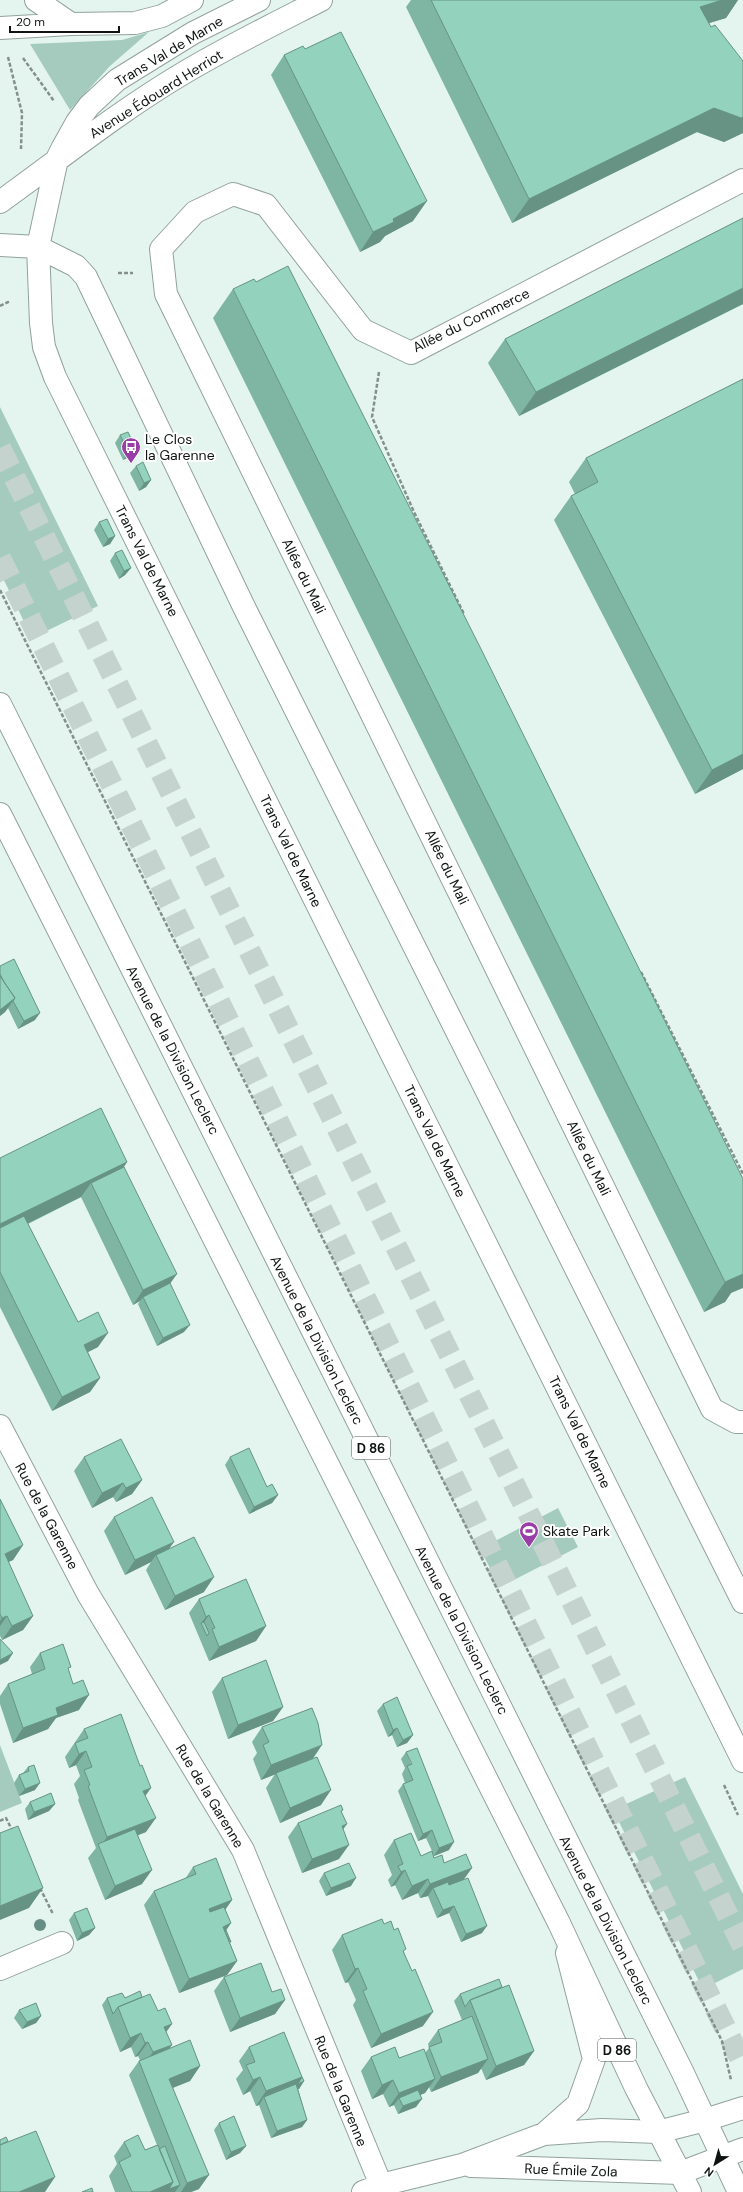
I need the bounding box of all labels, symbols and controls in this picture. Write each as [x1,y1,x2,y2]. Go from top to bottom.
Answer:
scale bar [10,8,119,34]
street label: Trans Val de Marne [112,12,226,90]
text: 20 m [16,14,45,30]
street label: Avenue Édouard Herriot [86,46,226,142]
street label: Allée du Commerce [410,284,532,356]
place label: Le Clos la Garenne [145,430,215,464]
bus stop icon: Le Clos la Garenne [120,436,142,464]
street label: Trans Val de Marne [111,502,183,620]
street label: Allée du Mali [278,535,330,617]
street label: Trans Val de Marne [256,792,326,910]
street label: Allée du Mali [421,826,473,908]
street label: Avenue de la Division Leclerc [122,962,224,1138]
street label: Trans Val de Marne [400,1082,470,1200]
street label: Allée du Mali [563,1117,615,1199]
street label: Avenue de la Division Leclerc [266,1252,368,1428]
street label: Trans Val de Marne [545,1373,615,1491]
road number: D 86 [352,1437,390,1459]
street label: Rue de la Garenne [11,1460,83,1572]
sports icon: Skate Park [518,1520,540,1548]
place label: Skate Park [543,1522,610,1540]
street label: Avenue de la Division Leclerc [411,1542,513,1718]
street label: Rue de la Garenne [172,1741,248,1851]
street label: Avenue de la Division Leclerc [555,1832,657,2008]
street label: Rue de la Garenne [311,2033,371,2149]
road number: D 86 [598,2039,636,2061]
north arrow [695,2144,735,2184]
street label: Rue Émile Zola [524,2159,618,2181]
text: N [702,2164,716,2180]

